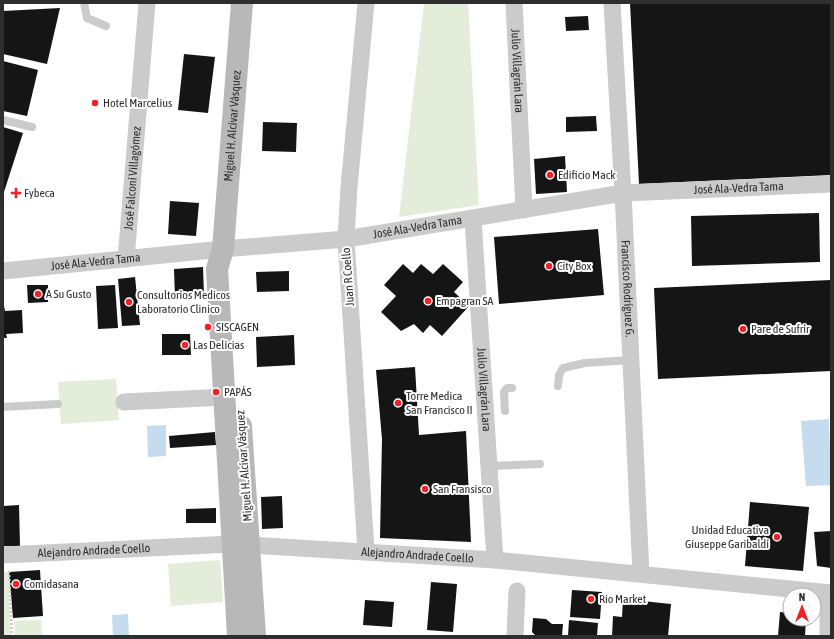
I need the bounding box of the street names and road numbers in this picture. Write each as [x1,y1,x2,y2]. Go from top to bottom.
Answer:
street label: Julio Villagrán Lara [508,29,526,113]
street label: Miguel H. Alcívar Vásquez [221,69,244,182]
street label: José Falconí Villagómez [121,125,144,231]
street label: José Ala-Vedra Tama [693,179,784,197]
street label: José Ala-Vedra Tama [372,213,463,241]
street label: Francísco Rodríguez G. [618,240,637,337]
street label: Juan R Coello [339,247,357,307]
street label: José Ala-Vedra Tama [50,250,141,273]
street label: Julio Villagrán Lara [474,347,494,432]
street label: Miguel H. Alcívar Vásquez [233,409,255,522]
street label: Alejandro Andrade Coello [37,541,151,560]
street label: Alejandro Andrade Coello [361,545,474,566]

